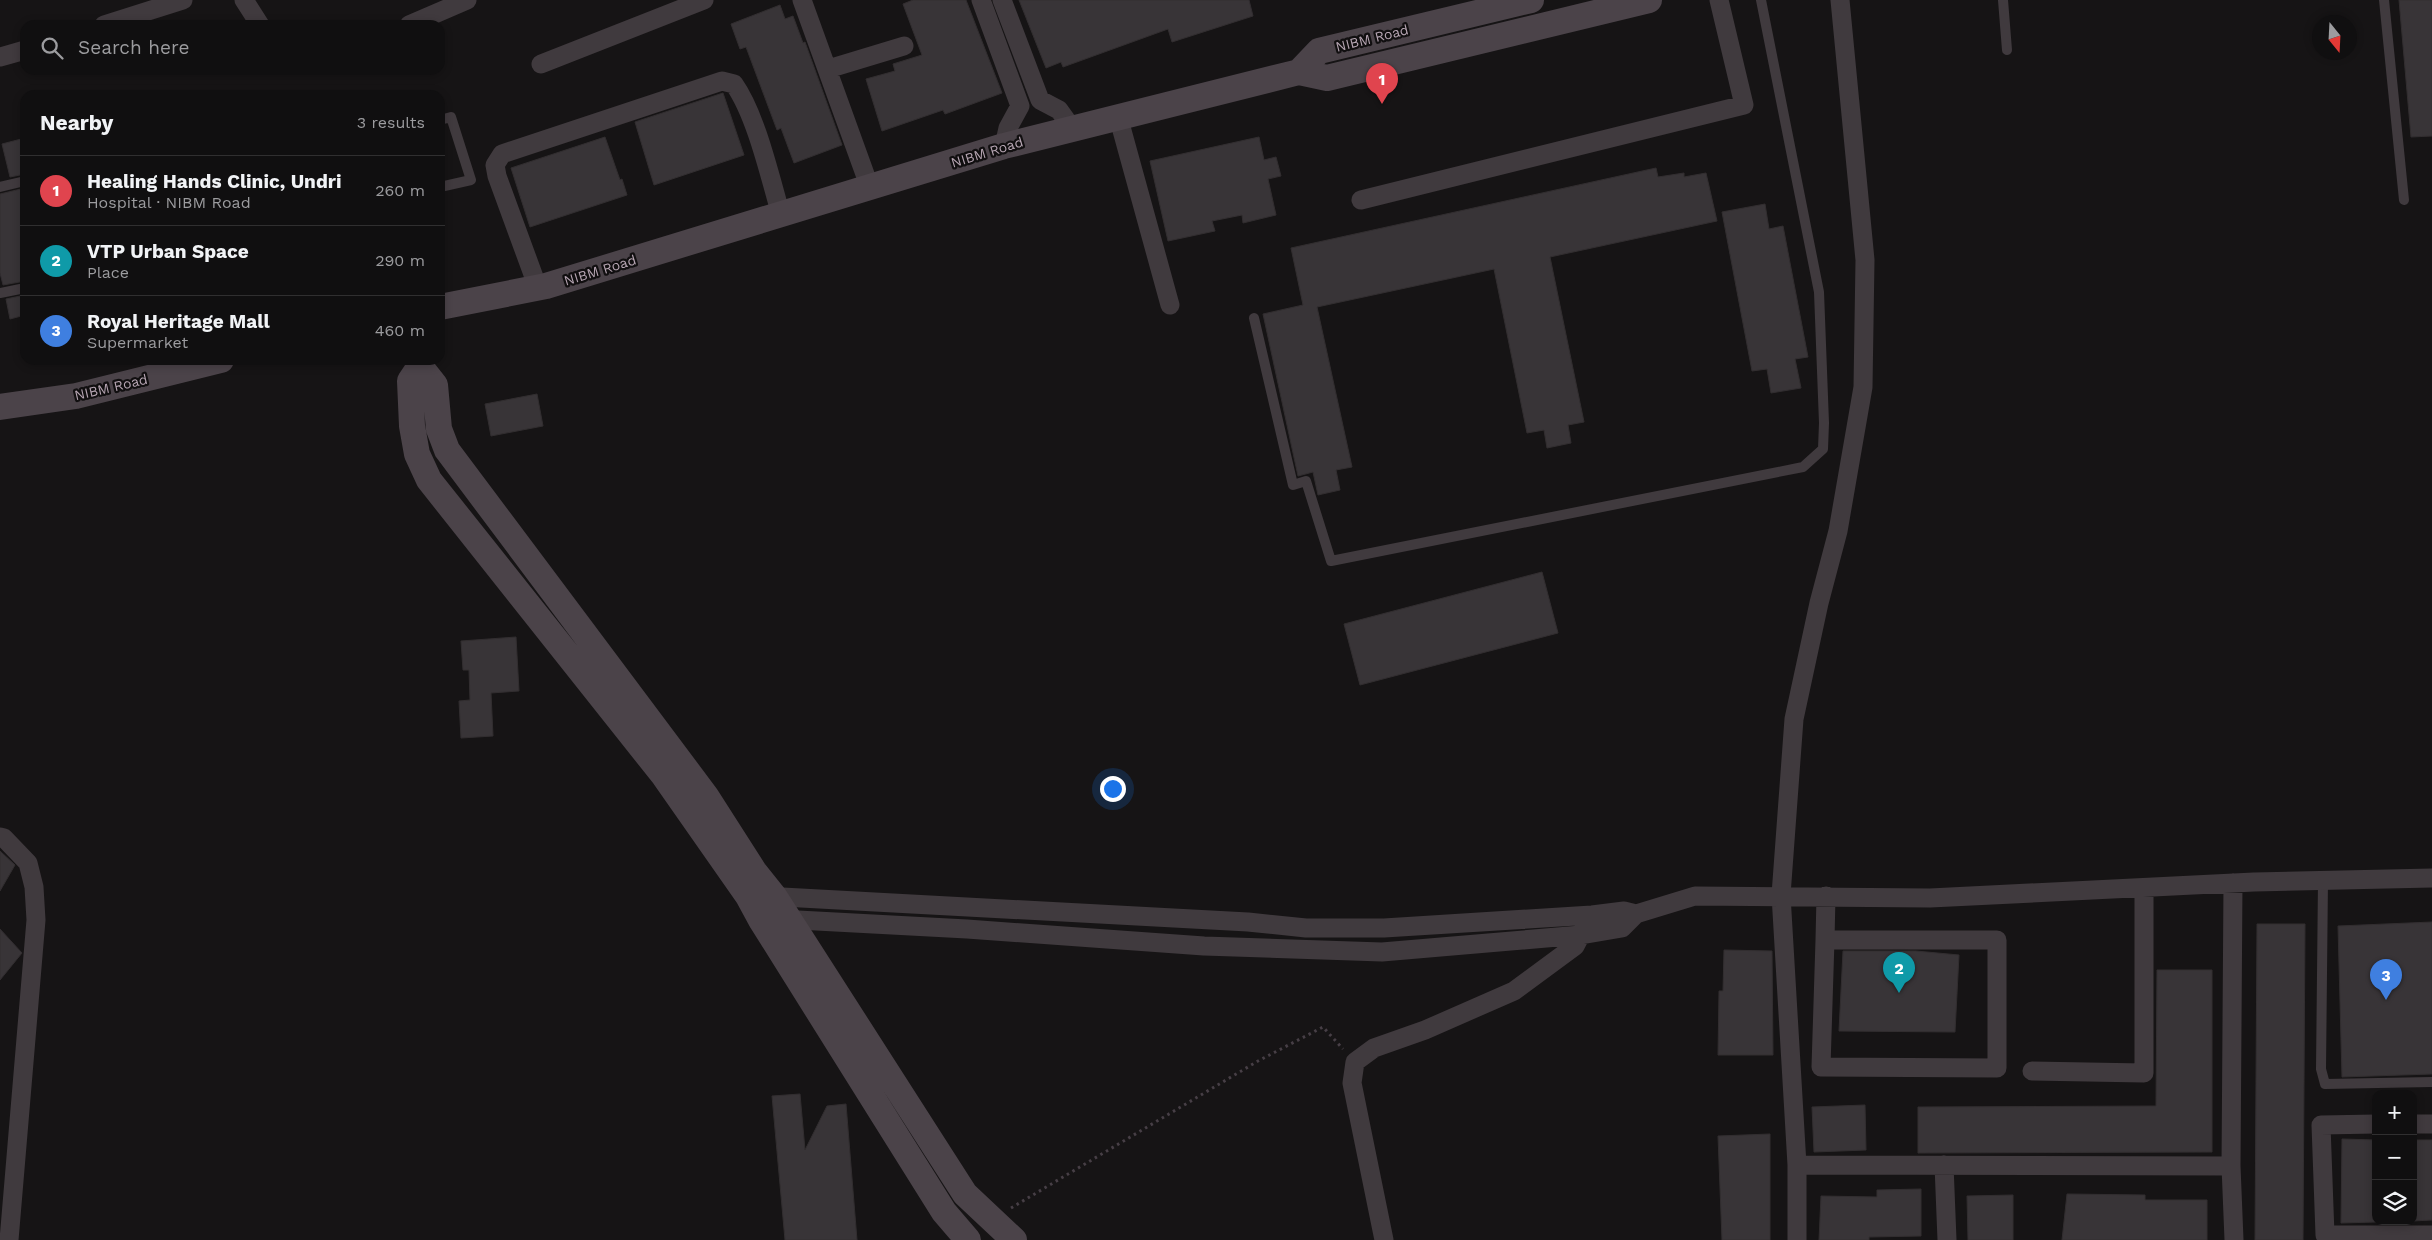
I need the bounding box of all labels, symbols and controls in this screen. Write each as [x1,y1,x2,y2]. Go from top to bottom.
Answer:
north arrow [2312,15,2357,60]
search box [20,20,445,75]
street label: NIBM Road [1334,21,1410,55]
icon: search [38,34,66,62]
text: Search here [78,36,189,59]
pin: 1 [1366,63,1398,104]
text: Nearby [40,110,113,135]
text: 3 results [357,113,425,132]
street label: NIBM Road [949,133,1025,171]
text: Healing Hands Clinic, Undri [87,170,342,193]
text: 1 [53,181,59,200]
text: 260 m [375,181,425,200]
text: Hospital · NIBM Road [87,193,251,212]
text: VTP Urban Space [87,240,249,263]
text: 2 [51,251,61,270]
text: 290 m [375,251,425,270]
street label: NIBM Road [562,251,638,289]
text: Place [87,263,129,282]
text: Royal Heritage Mall [87,310,270,333]
text: 3 [51,321,61,340]
text: 460 m [375,321,425,340]
text: Supermarket [87,333,188,352]
street label: NIBM Road [73,371,149,403]
your location [1100,776,1126,802]
pin: 2 [1883,952,1915,993]
pin: 3 [2370,959,2402,1000]
map controls [2372,1090,2417,1225]
button: + [2372,1090,2417,1135]
button: − [2372,1135,2417,1180]
button: layers [2372,1180,2417,1225]

